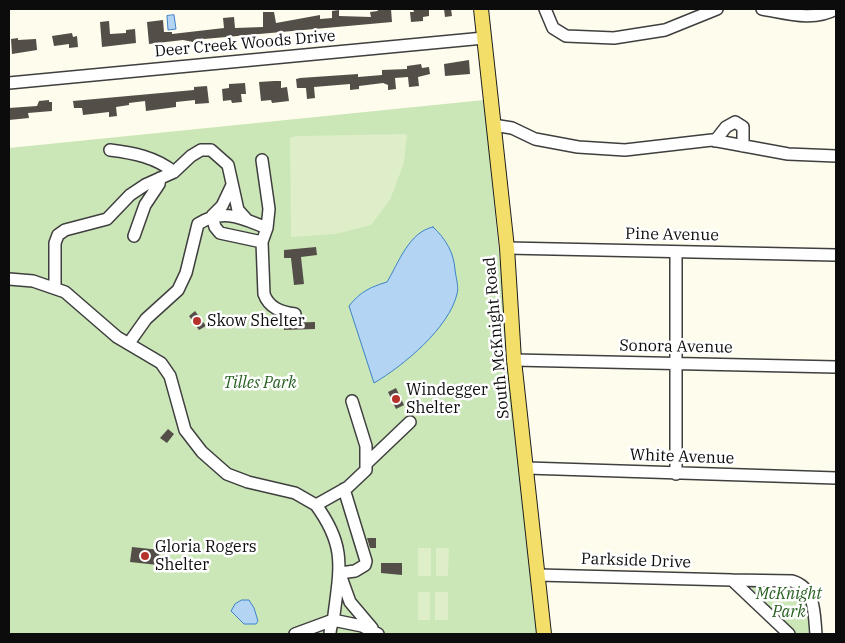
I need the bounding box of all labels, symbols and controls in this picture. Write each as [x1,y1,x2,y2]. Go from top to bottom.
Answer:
street label: Deer Creek Woods Drive [154,27,336,61]
street label: Pine Avenue [625,225,719,245]
street label: South McKnight Road [480,256,514,420]
place label: Skow Shelter [207,311,305,331]
marker: Skow Shelter [191,315,203,327]
street label: Sonora Avenue [619,336,733,358]
park label: Tilles Park [223,373,297,393]
place label: Windegger Shelter [406,380,488,418]
marker: Windegger Shelter [390,393,402,405]
street label: White Avenue [629,446,735,468]
place label: Gloria Rogers Shelter [155,537,257,575]
street label: Parkside Drive [581,549,691,573]
marker: Gloria Rogers Shelter [139,550,151,562]
park label: McKnight Park [756,584,822,622]

